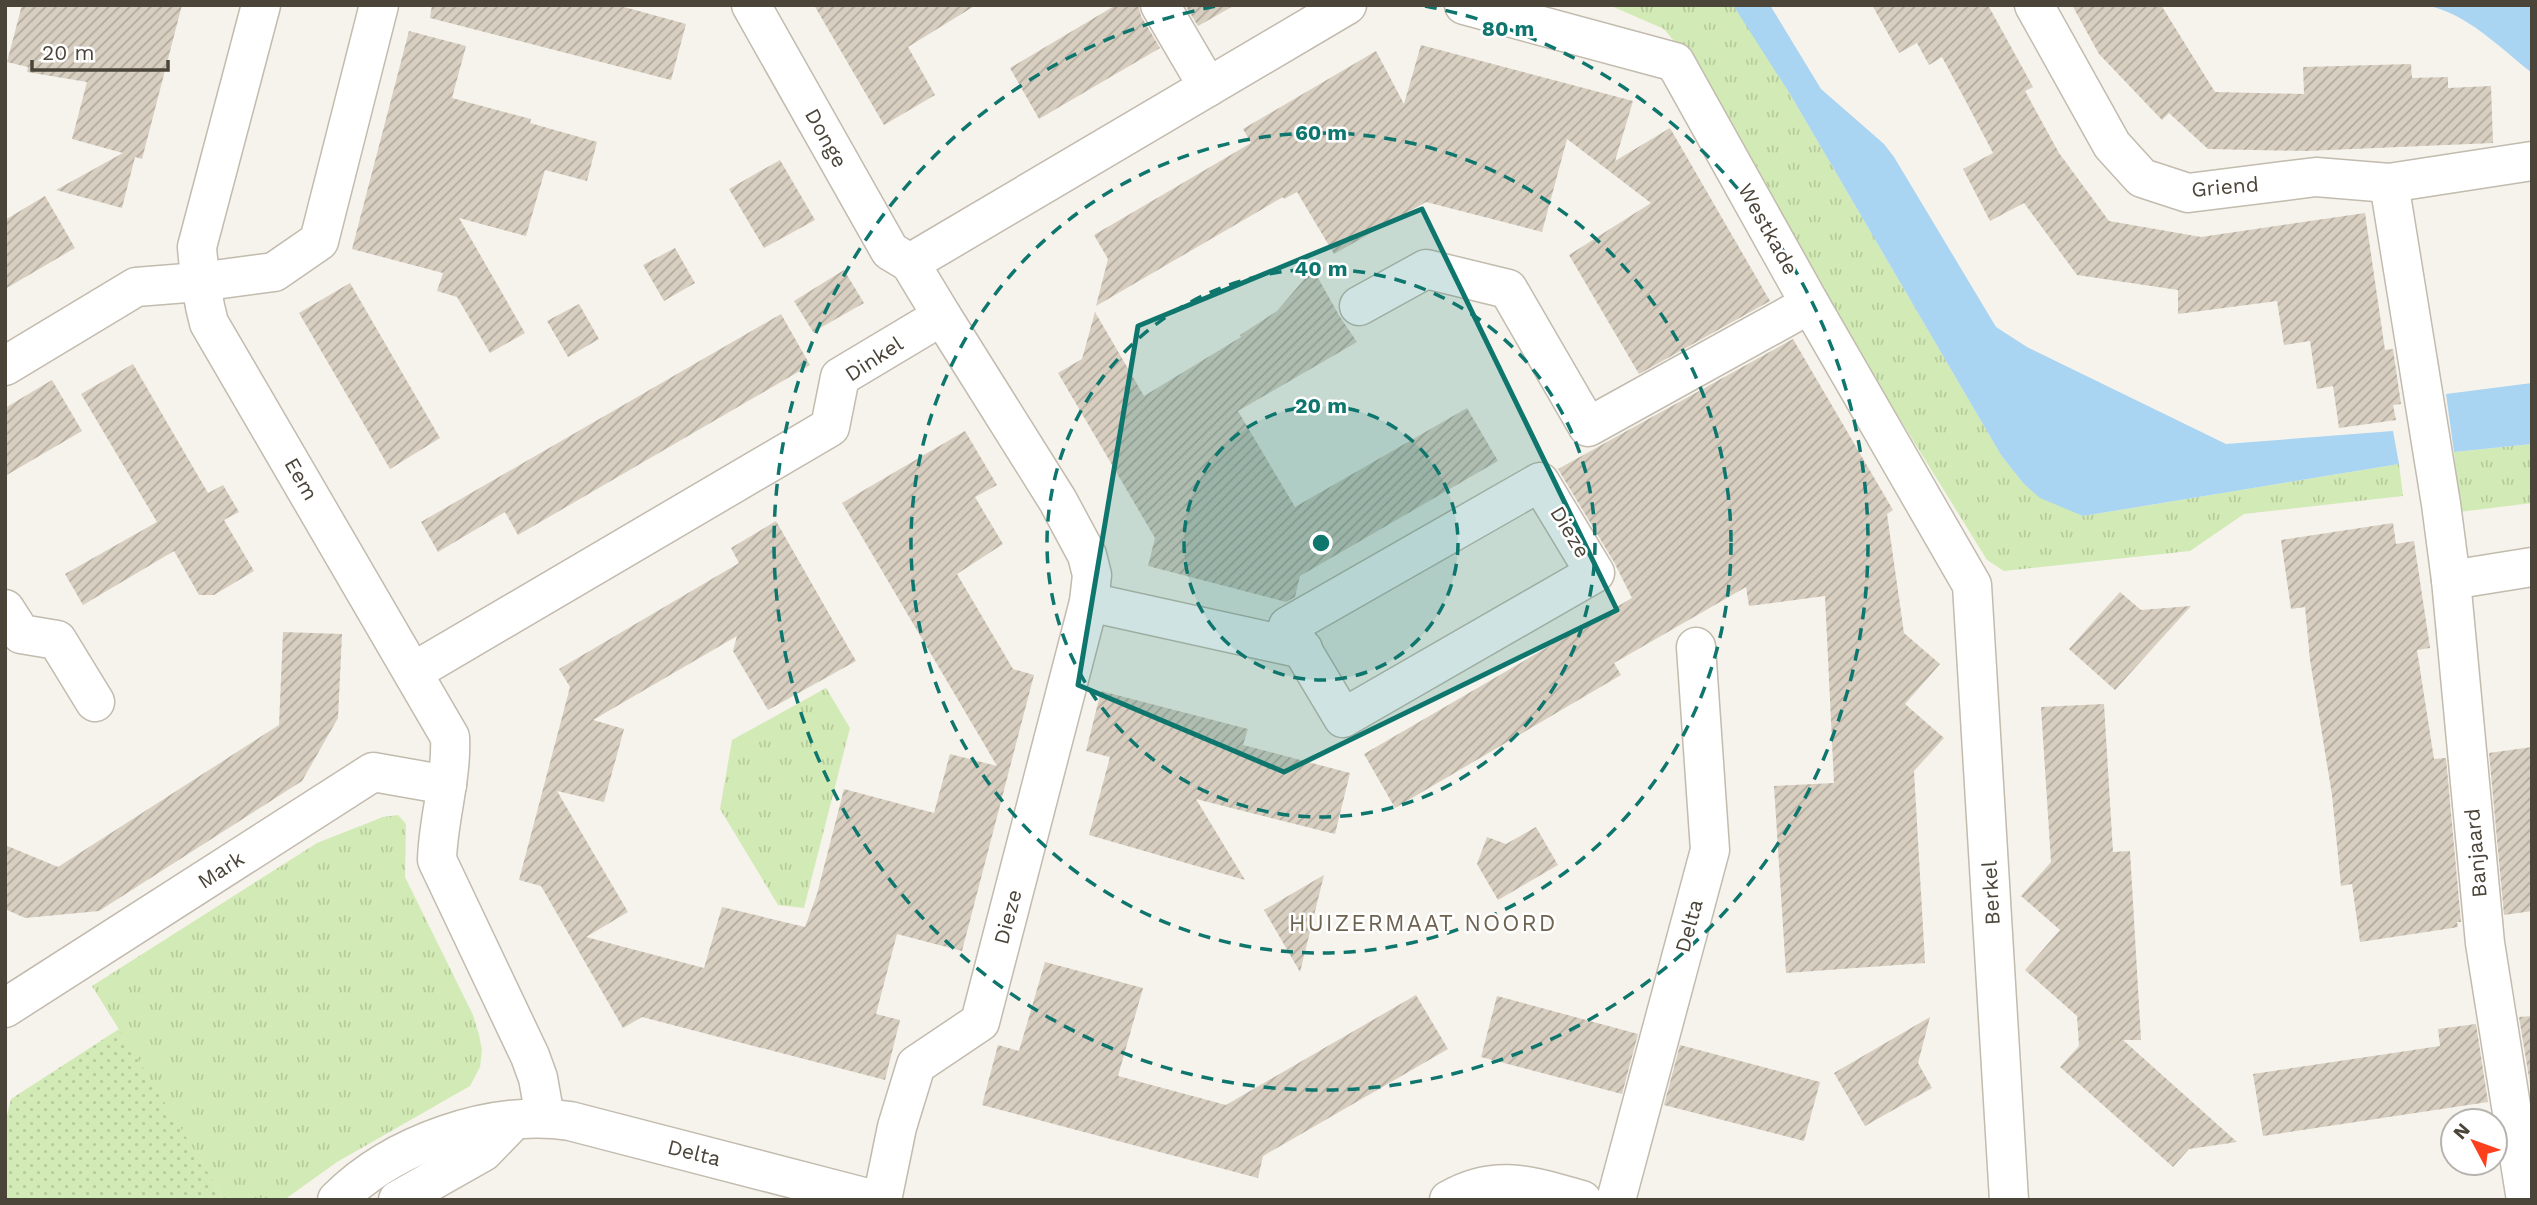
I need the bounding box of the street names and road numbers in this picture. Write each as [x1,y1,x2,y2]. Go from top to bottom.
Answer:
street label: Donge [800,104,853,172]
street label: Griend [2190,171,2260,202]
street label: Westkade [1733,179,1804,279]
street label: Dinkel [840,330,908,386]
street label: Eem [279,453,324,505]
street label: Dieze [1545,501,1596,562]
street label: Banjaard [2459,807,2492,899]
street label: Mark [193,845,249,894]
street label: Berkel [1976,860,2005,926]
street label: Dieze [988,887,1027,947]
street label: Delta [1669,896,1708,955]
street label: Delta [665,1134,723,1171]

